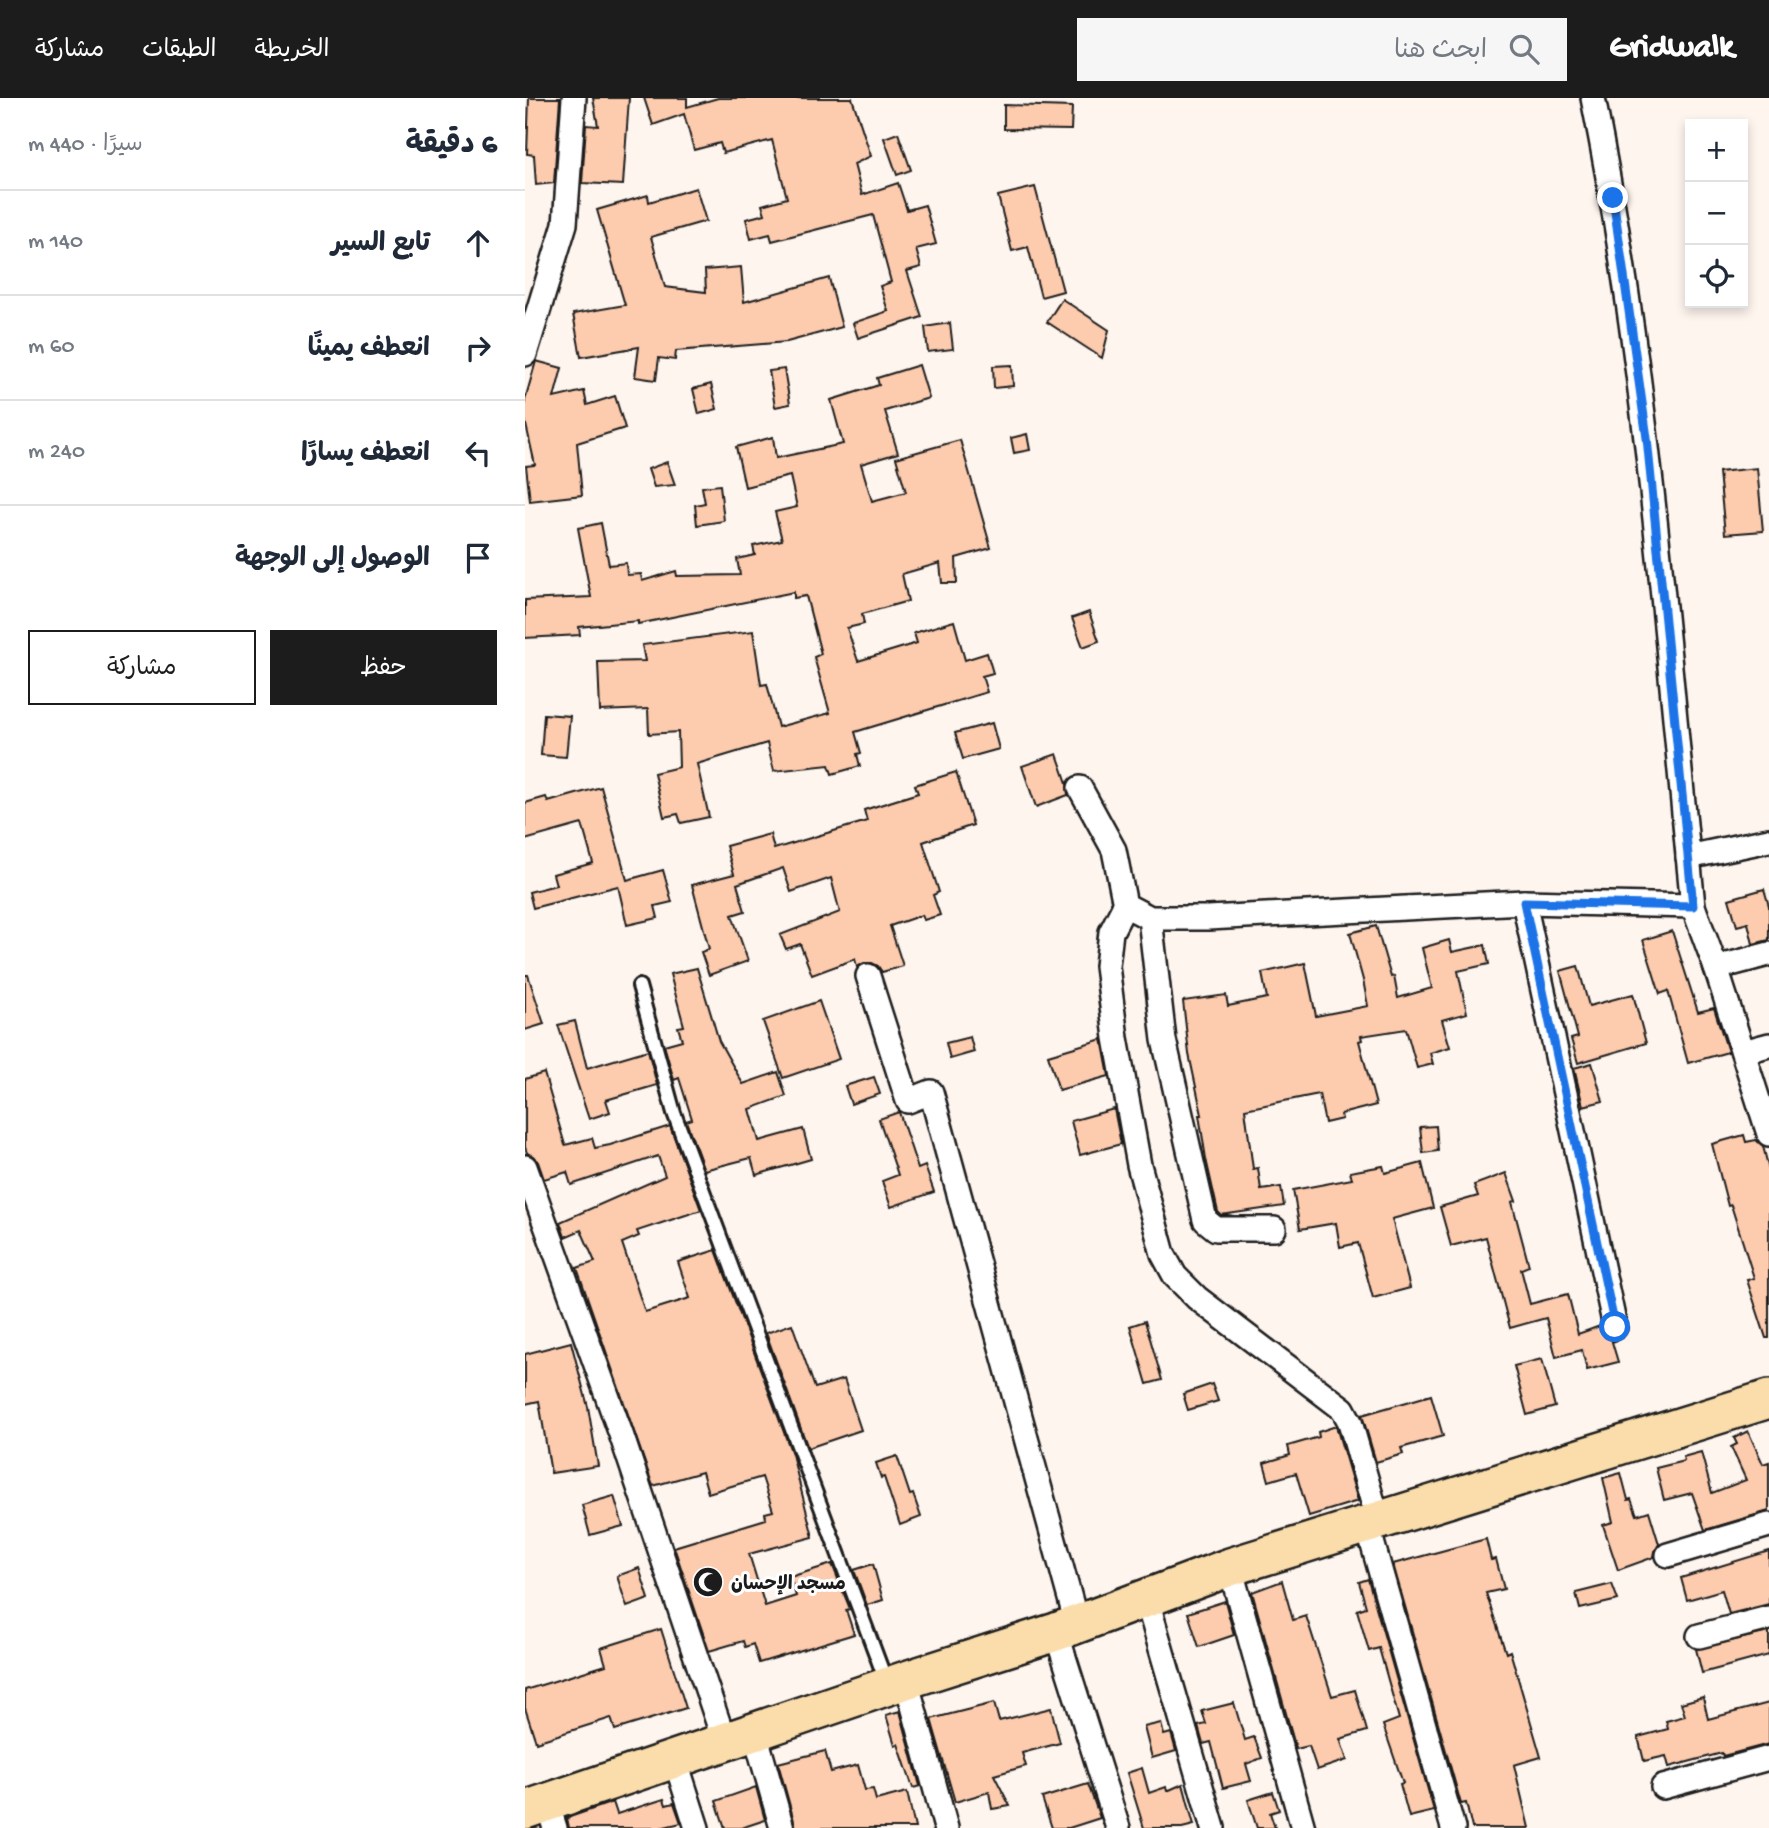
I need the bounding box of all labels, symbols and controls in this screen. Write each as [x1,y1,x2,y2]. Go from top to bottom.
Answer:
search box [1077,18,1567,81]
icon: search [1505,30,1543,68]
text: Gridwalk [1609,30,1734,68]
text: مشاركة [35,37,104,66]
text: الطبقات [142,37,217,66]
text: الخريطة [255,37,329,66]
text: ابحث هنا [1394,37,1487,68]
map controls [1685,119,1748,308]
button: + [1685,119,1748,182]
text: 6 دقيقة [405,129,497,164]
text: سيرًا · 440 m [28,132,143,159]
route end [1597,182,1628,213]
button: − [1685,182,1748,245]
icon: ahead [459,224,497,262]
text: 140 m [28,229,83,256]
text: تابع السير [331,230,430,261]
button: locate [1685,245,1748,308]
icon: right [459,329,497,367]
text: 60 m [28,334,75,361]
text: انعطف يمينًا [308,335,430,366]
icon: left [459,434,497,472]
text: 240 m [28,439,85,466]
text: انعطف يسارًا [301,440,430,471]
icon: arrive [459,539,497,577]
text: الوصول إلى الوجهة [235,545,430,576]
button: مشاركة [28,630,256,705]
button: حفظ [270,630,497,705]
route start [1599,1311,1630,1342]
mosque icon: مسجد الإحسان [691,1565,725,1599]
place label: مسجد الإحسان [731,1574,846,1597]

